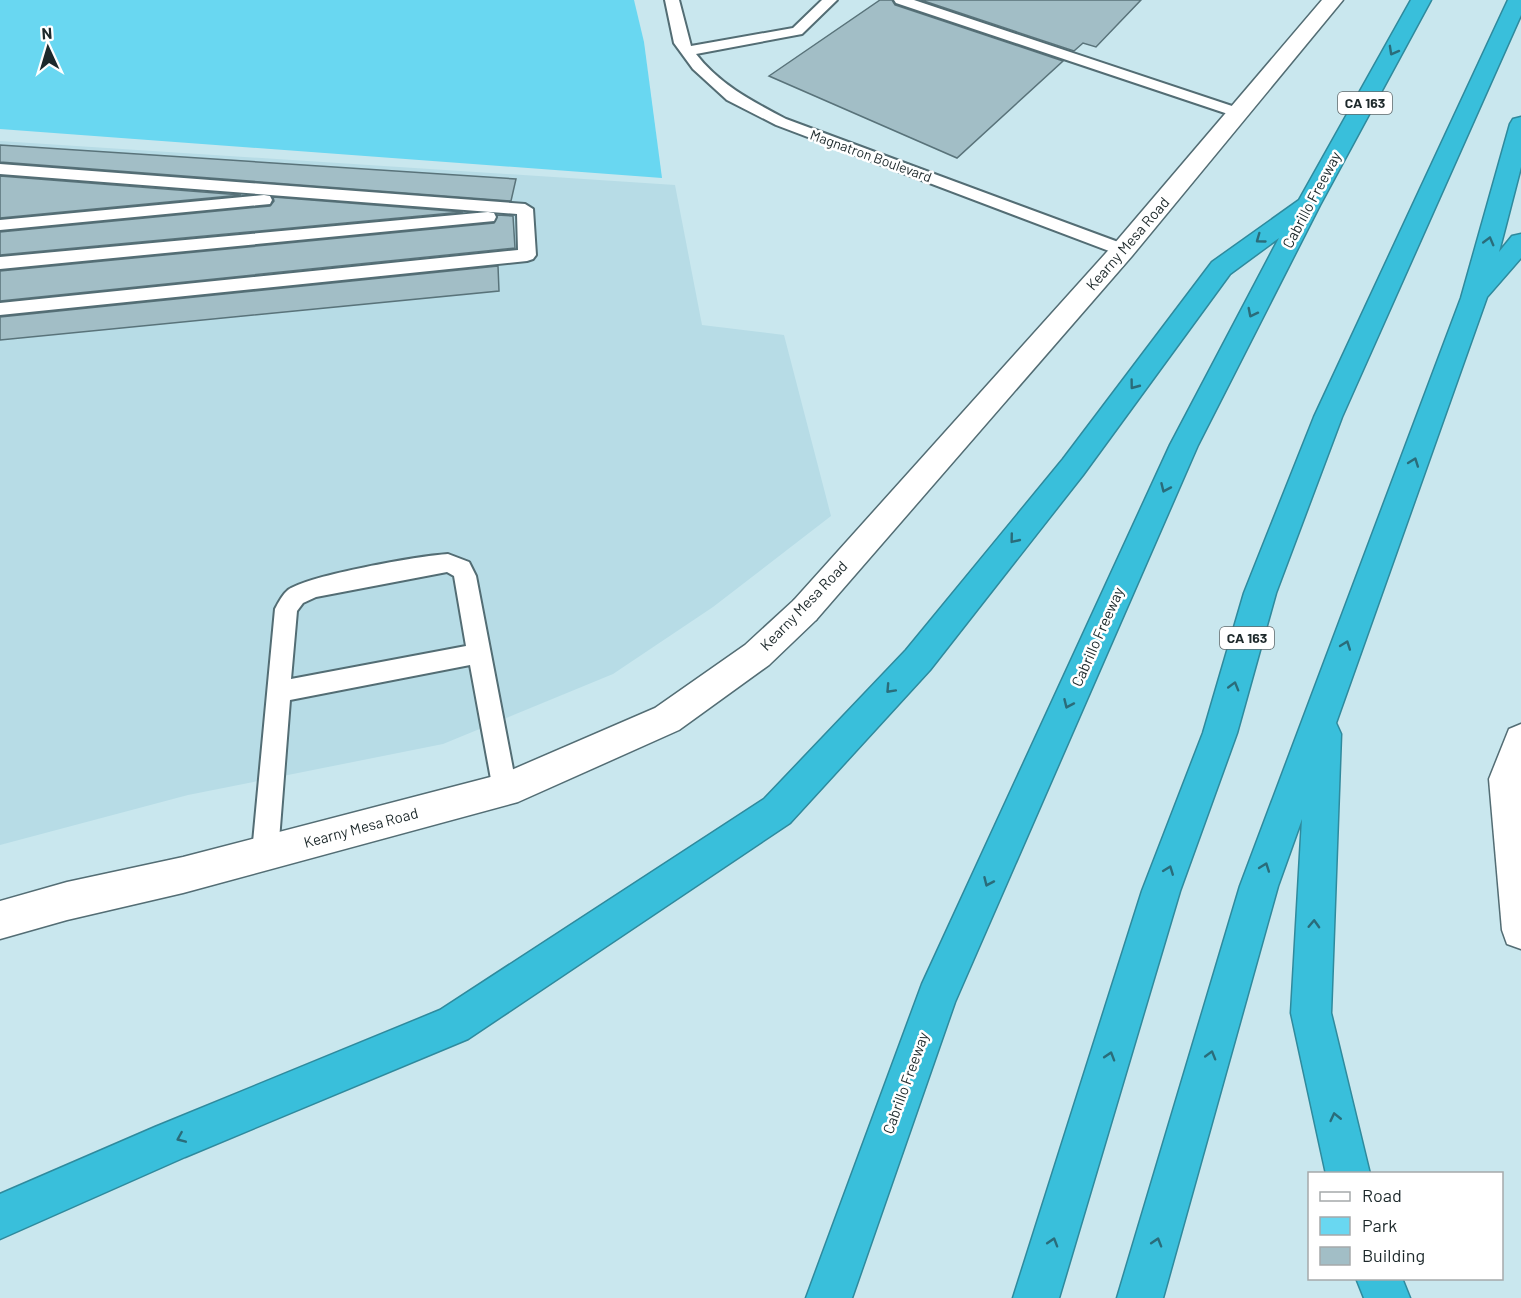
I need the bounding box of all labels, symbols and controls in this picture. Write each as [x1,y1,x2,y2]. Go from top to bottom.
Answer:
north arrow [18,18,78,78]
text: N [41,23,53,42]
one-way arrow [1389,45,1400,55]
road number: CA 163 [1338,92,1392,114]
street label: Magnatron Boulevard [808,126,934,185]
street label: Cabrillo Freeway [1278,148,1344,251]
street label: Kearny Mesa Road [1082,193,1173,294]
one-way arrow [1256,232,1267,243]
one-way arrow [1482,236,1495,246]
one-way arrow [1248,307,1260,318]
one-way arrow [1130,379,1141,390]
one-way arrow [1406,457,1419,468]
one-way arrow [1161,481,1173,492]
one-way arrow [1011,532,1022,543]
street label: Kearny Mesa Road [756,557,851,654]
street label: Cabrillo Freeway [1067,584,1127,689]
road number: CA 163 [1220,627,1274,649]
one-way arrow [1339,640,1352,651]
one-way arrow [1226,681,1239,691]
one-way arrow [886,683,897,693]
one-way arrow [1063,697,1075,708]
street label: Kearny Mesa Road [302,803,420,851]
one-way arrow [1258,863,1271,873]
one-way arrow [1161,865,1174,876]
one-way arrow [983,875,995,886]
one-way arrow [1308,920,1320,929]
street label: Cabrillo Freeway [878,1029,932,1136]
one-way arrow [1204,1050,1216,1060]
one-way arrow [1103,1051,1115,1062]
one-way arrow [1329,1112,1342,1122]
one-way arrow [176,1131,187,1143]
legend [1308,1172,1503,1280]
text: Road [1362,1184,1402,1206]
text: Park [1362,1214,1397,1236]
one-way arrow [1046,1237,1058,1248]
one-way arrow [1150,1237,1162,1248]
text: Building [1362,1244,1425,1266]

